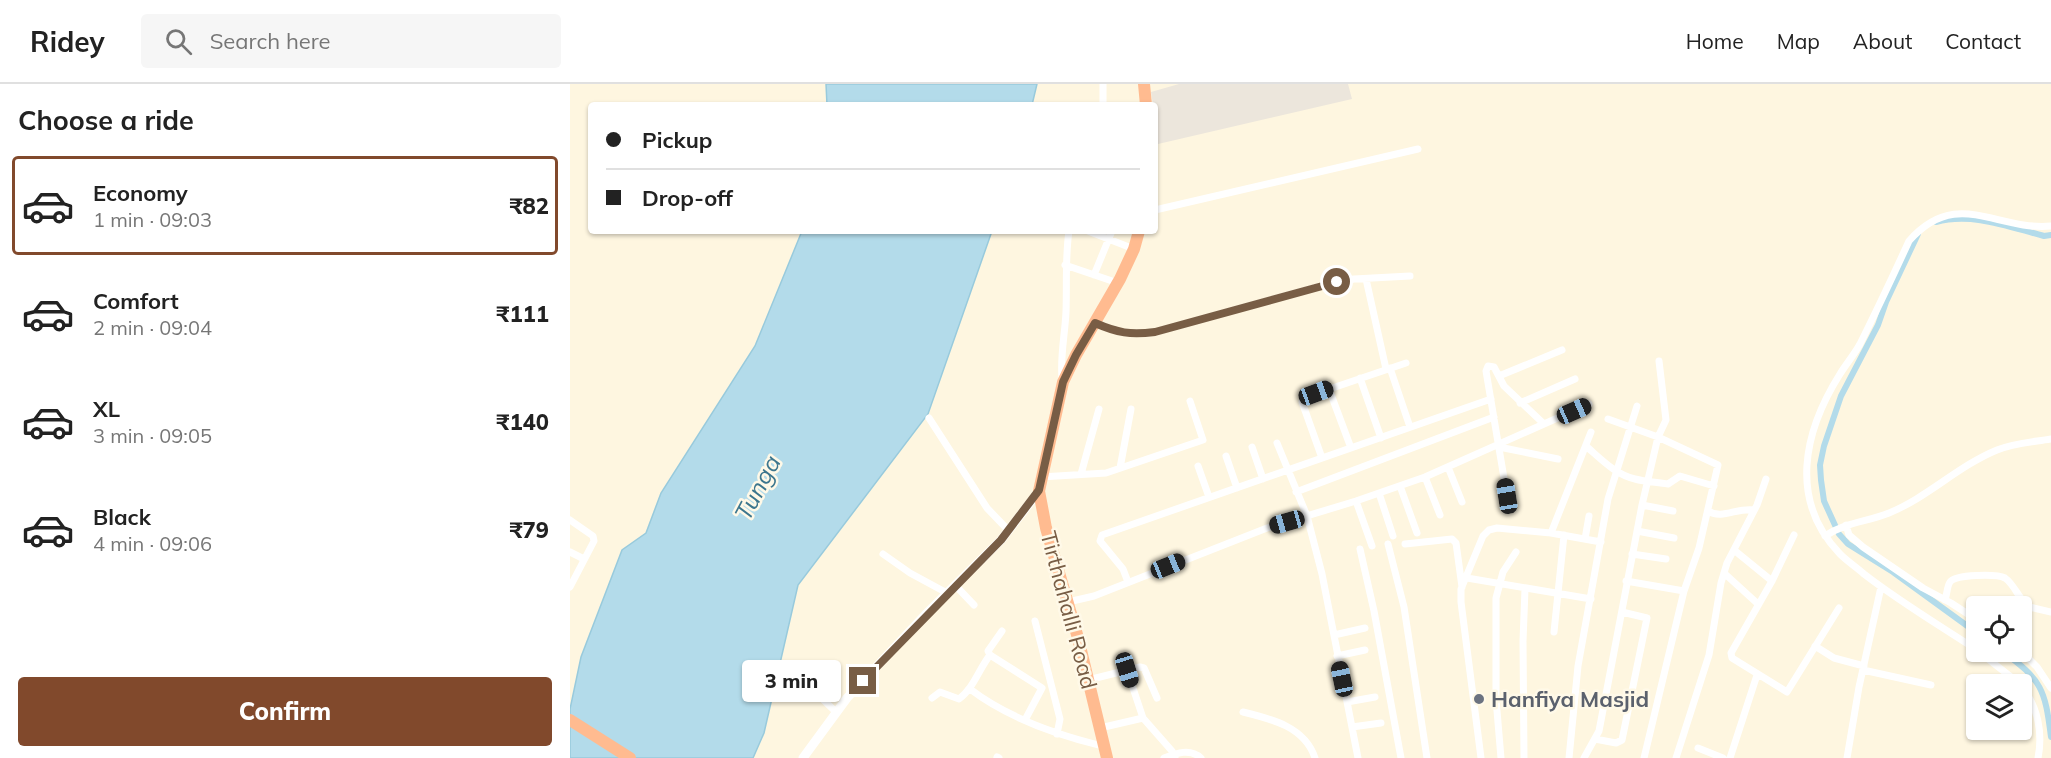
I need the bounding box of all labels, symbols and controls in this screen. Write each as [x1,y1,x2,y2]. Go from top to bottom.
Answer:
search box [141,14,561,68]
text: Ridey [30,24,105,59]
icon: search [162,25,195,58]
text: Search here [210,27,331,55]
text: Home [1686,28,1744,54]
text: Map [1777,28,1820,54]
text: About [1853,28,1912,54]
text: Contact [1945,28,2021,54]
text: Choose a ride [18,103,194,137]
text: Pickup [642,126,712,154]
icon: car [21,179,75,233]
text: Economy [93,179,188,207]
text: Drop-off [642,184,733,212]
text: ₹82 [509,192,549,220]
text: 1 min · 09:03 [93,207,212,232]
route start [1323,268,1350,295]
icon: car [21,287,75,341]
text: Comfort [93,287,179,315]
text: ₹111 [496,300,549,328]
text: 2 min · 09:04 [93,315,212,340]
car [1296,378,1336,408]
icon: car [21,395,75,449]
text: XL [93,395,120,423]
car [1554,395,1594,427]
text: ₹140 [496,408,549,436]
text: 3 min · 09:05 [93,423,212,448]
water label: Tunga [728,450,787,525]
car [1495,477,1519,515]
icon: car [21,503,75,557]
text: Black [93,503,151,531]
car [1267,508,1307,536]
text: ₹79 [509,516,549,544]
street label: Tirthahalli Road [1034,528,1104,692]
text: 4 min · 09:06 [93,531,212,556]
car [1148,551,1188,581]
map controls [1966,596,2032,740]
button: locate [1966,596,2032,662]
car [1113,650,1141,690]
callout: 3 min [743,660,842,702]
car [1329,660,1355,698]
route end [849,667,876,694]
text: 3 min [765,668,818,693]
button: layers [1966,674,2032,740]
button: Confirm [18,677,552,746]
place label: Hanfiya Masjid [1491,685,1649,713]
marker: Hanfiya Masjid [1472,692,1486,706]

